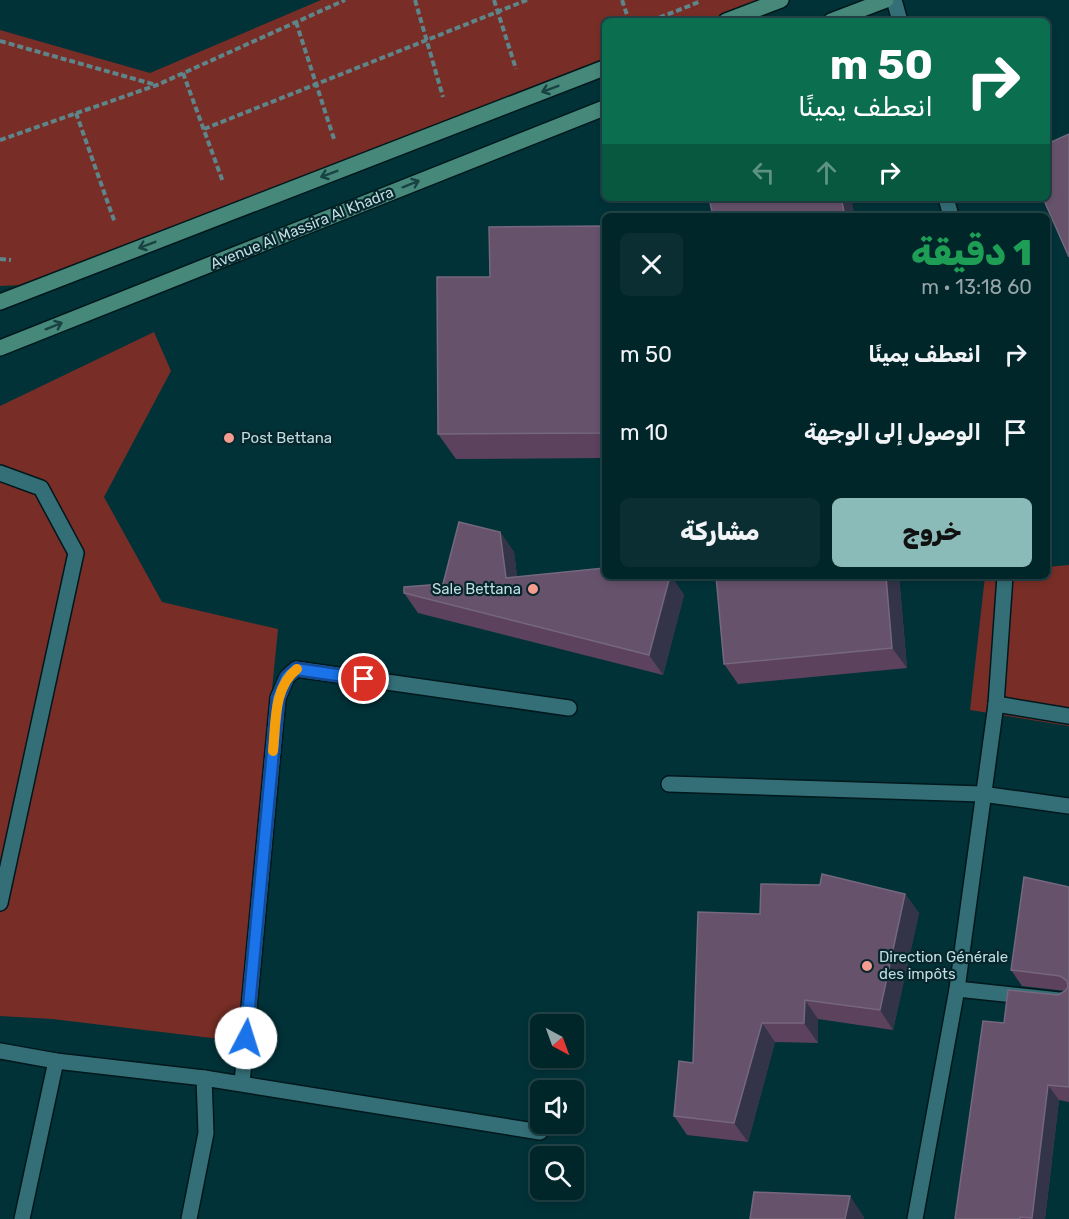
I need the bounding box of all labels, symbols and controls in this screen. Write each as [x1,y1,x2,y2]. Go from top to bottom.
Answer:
text: 50 m [830,40,933,90]
icon: right [954,42,1032,120]
one-way arrow [541,84,560,95]
text: انعطف يمينًا [798,91,933,123]
icon: left [747,156,780,189]
icon: ahead [810,156,843,189]
icon: right [873,156,906,189]
one-way arrow [320,170,339,181]
one-way arrow [401,178,420,189]
street label: Avenue Al Massira Al Khadra [208,183,396,273]
text: 1 دقيقة [911,231,1032,274]
button: close [620,233,683,296]
one-way arrow [138,240,157,251]
text: 60 m · 13:18 [921,275,1032,299]
one-way arrow [45,320,63,331]
icon: right [999,338,1032,371]
text: 50 m [620,341,672,368]
text: انعطف يمينًا [868,341,981,368]
icon: arrive [999,416,1032,449]
text: 10 m [620,419,668,446]
text: الوصول إلى الوجهة [804,419,981,446]
place label: Post Bettana [241,429,332,447]
marker: Post Bettana [222,431,236,445]
button: مشاركة [620,498,820,567]
button: خروج [832,498,1032,567]
place label: Sale Bettana [432,580,521,598]
marker: Sale Bettana [526,582,540,596]
pin [338,653,389,704]
icon: arrive [347,662,380,695]
place label: Direction Générale des impôts [879,948,1008,983]
marker: Direction Générale des impôts [860,959,874,973]
position arrow [214,1006,278,1070]
north arrow [530,1014,584,1068]
map controls [530,1014,584,1200]
button: sound [530,1080,584,1134]
button: search [530,1146,584,1200]

